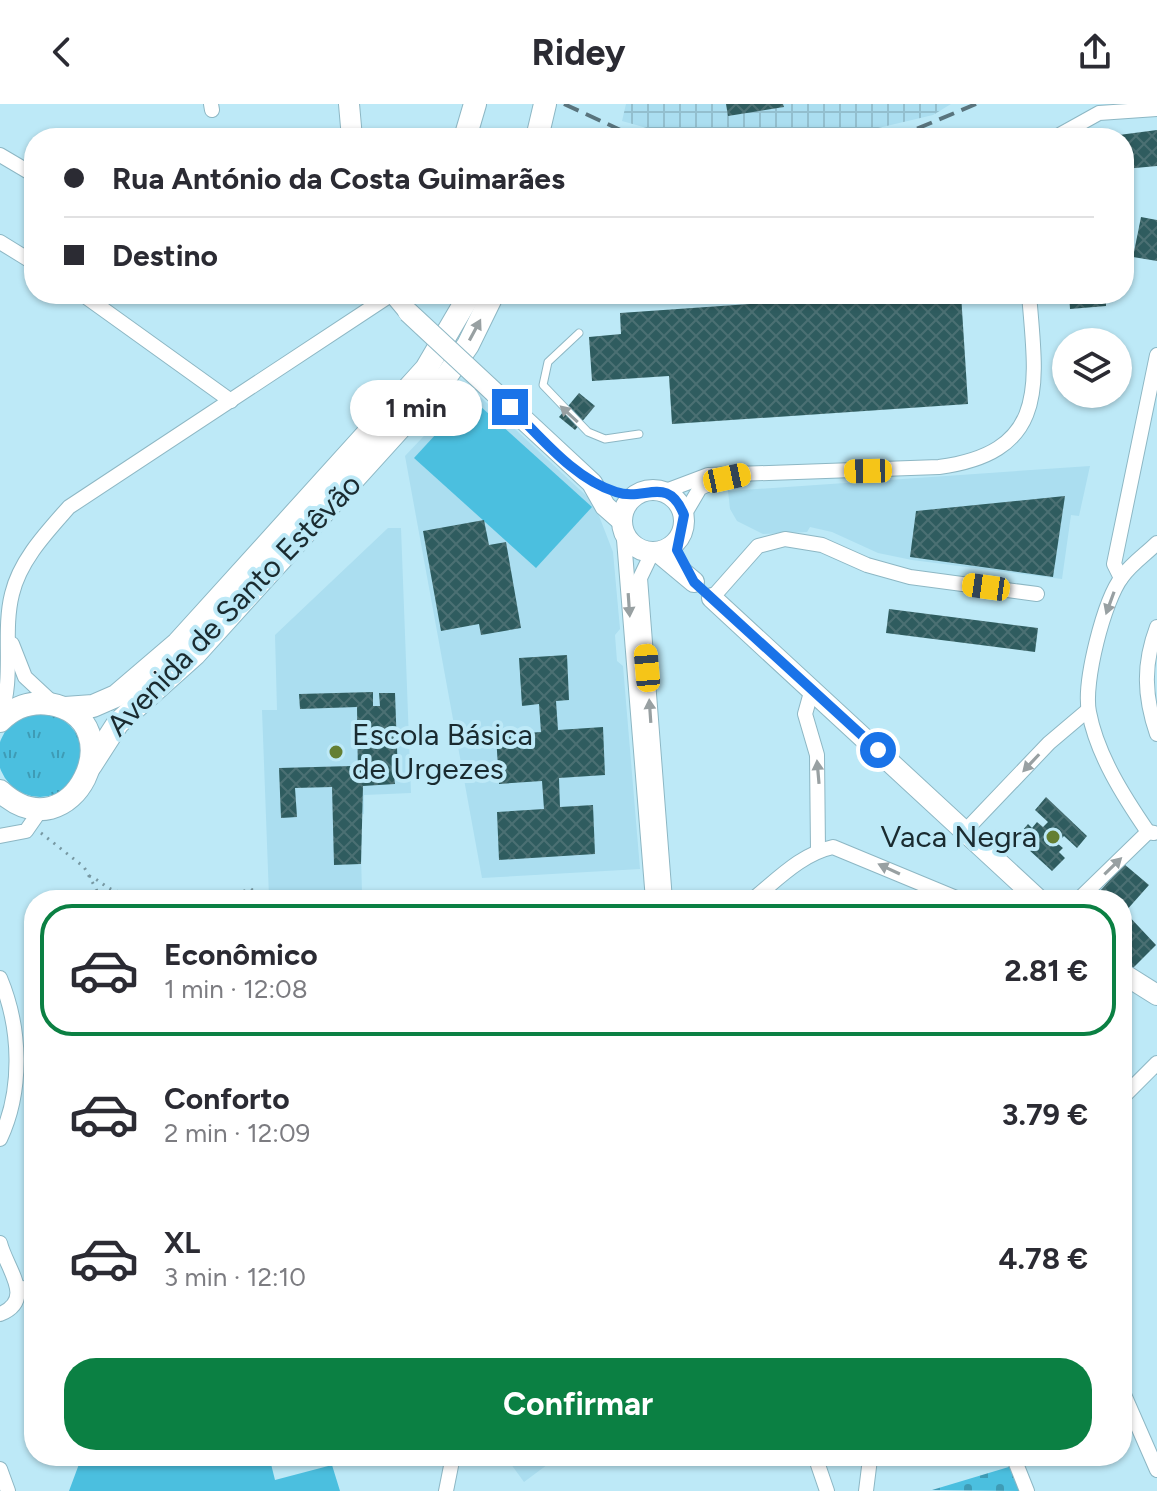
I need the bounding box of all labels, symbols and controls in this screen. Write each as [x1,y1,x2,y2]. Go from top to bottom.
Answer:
icon: back [40,30,84,74]
icon: share [1073,30,1117,74]
text: Ridey [532,31,625,74]
text: Rua António da Costa Guimarães [112,160,565,197]
text: Destino [112,237,218,274]
one-way arrow [469,319,482,342]
map controls [1052,328,1132,408]
button: layers [1052,328,1132,408]
callout: 1 min [350,379,482,435]
route end [492,389,528,425]
text: 1 min [385,392,447,424]
one-way arrow [560,406,579,424]
car [844,459,892,483]
car [701,461,753,495]
street label: Avenida de Santo Estêvão [99,466,369,744]
car [961,572,1011,602]
one-way arrow [1104,592,1116,616]
one-way arrow [623,593,636,618]
car [633,643,661,693]
one-way arrow [643,698,656,723]
place label: Escola Básica de Urgezes [352,716,533,787]
route start [860,732,896,768]
marker: Escola Básica de Urgezes [327,743,345,761]
one-way arrow [1023,753,1041,772]
one-way arrow [811,759,824,784]
place label: Vaca Negra [881,818,1037,855]
marker: Vaca Negra [1044,828,1062,846]
one-way arrow [1103,857,1122,876]
one-way arrow [878,862,901,876]
icon: car [68,934,140,1006]
text: Econômico [164,936,318,973]
text: 2.81 € [1004,952,1088,989]
text: 1 min · 12:08 [164,973,308,1005]
icon: car [68,1078,140,1150]
text: Conforto [164,1080,290,1117]
text: 3.79 € [1002,1096,1088,1133]
text: 2 min · 12:09 [164,1117,310,1149]
icon: car [68,1222,140,1294]
text: XL [164,1224,200,1261]
text: 4.78 € [999,1240,1088,1277]
text: 3 min · 12:10 [164,1261,306,1293]
button: Confirmar [64,1358,1092,1450]

